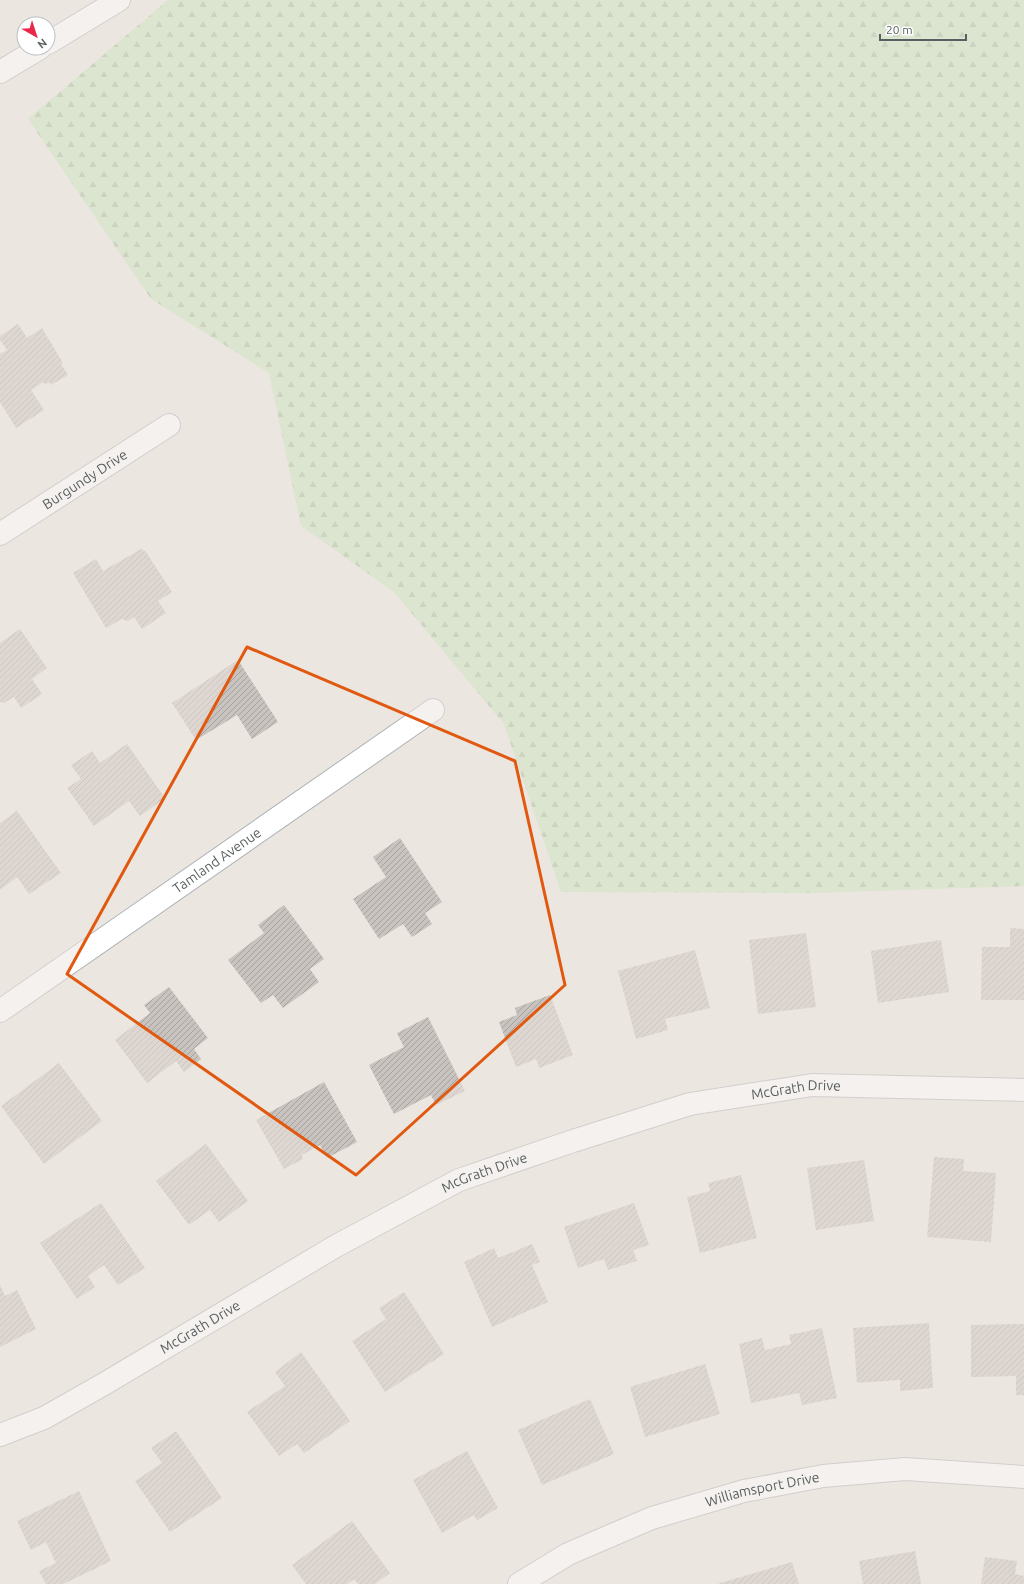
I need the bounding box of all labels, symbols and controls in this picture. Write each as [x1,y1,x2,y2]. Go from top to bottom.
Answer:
north arrow [16,16,56,56]
scale bar [880,16,966,42]
text: 20 m [886,23,913,36]
text: N [35,37,49,51]
street label: Burgundy Drive [40,446,130,512]
street label: Tamland Avenue [169,824,264,897]
street label: McGrath Drive [750,1077,841,1102]
street label: McGrath Drive [439,1149,529,1196]
street label: McGrath Drive [157,1297,243,1357]
street label: Williamsport Drive [703,1469,821,1510]

